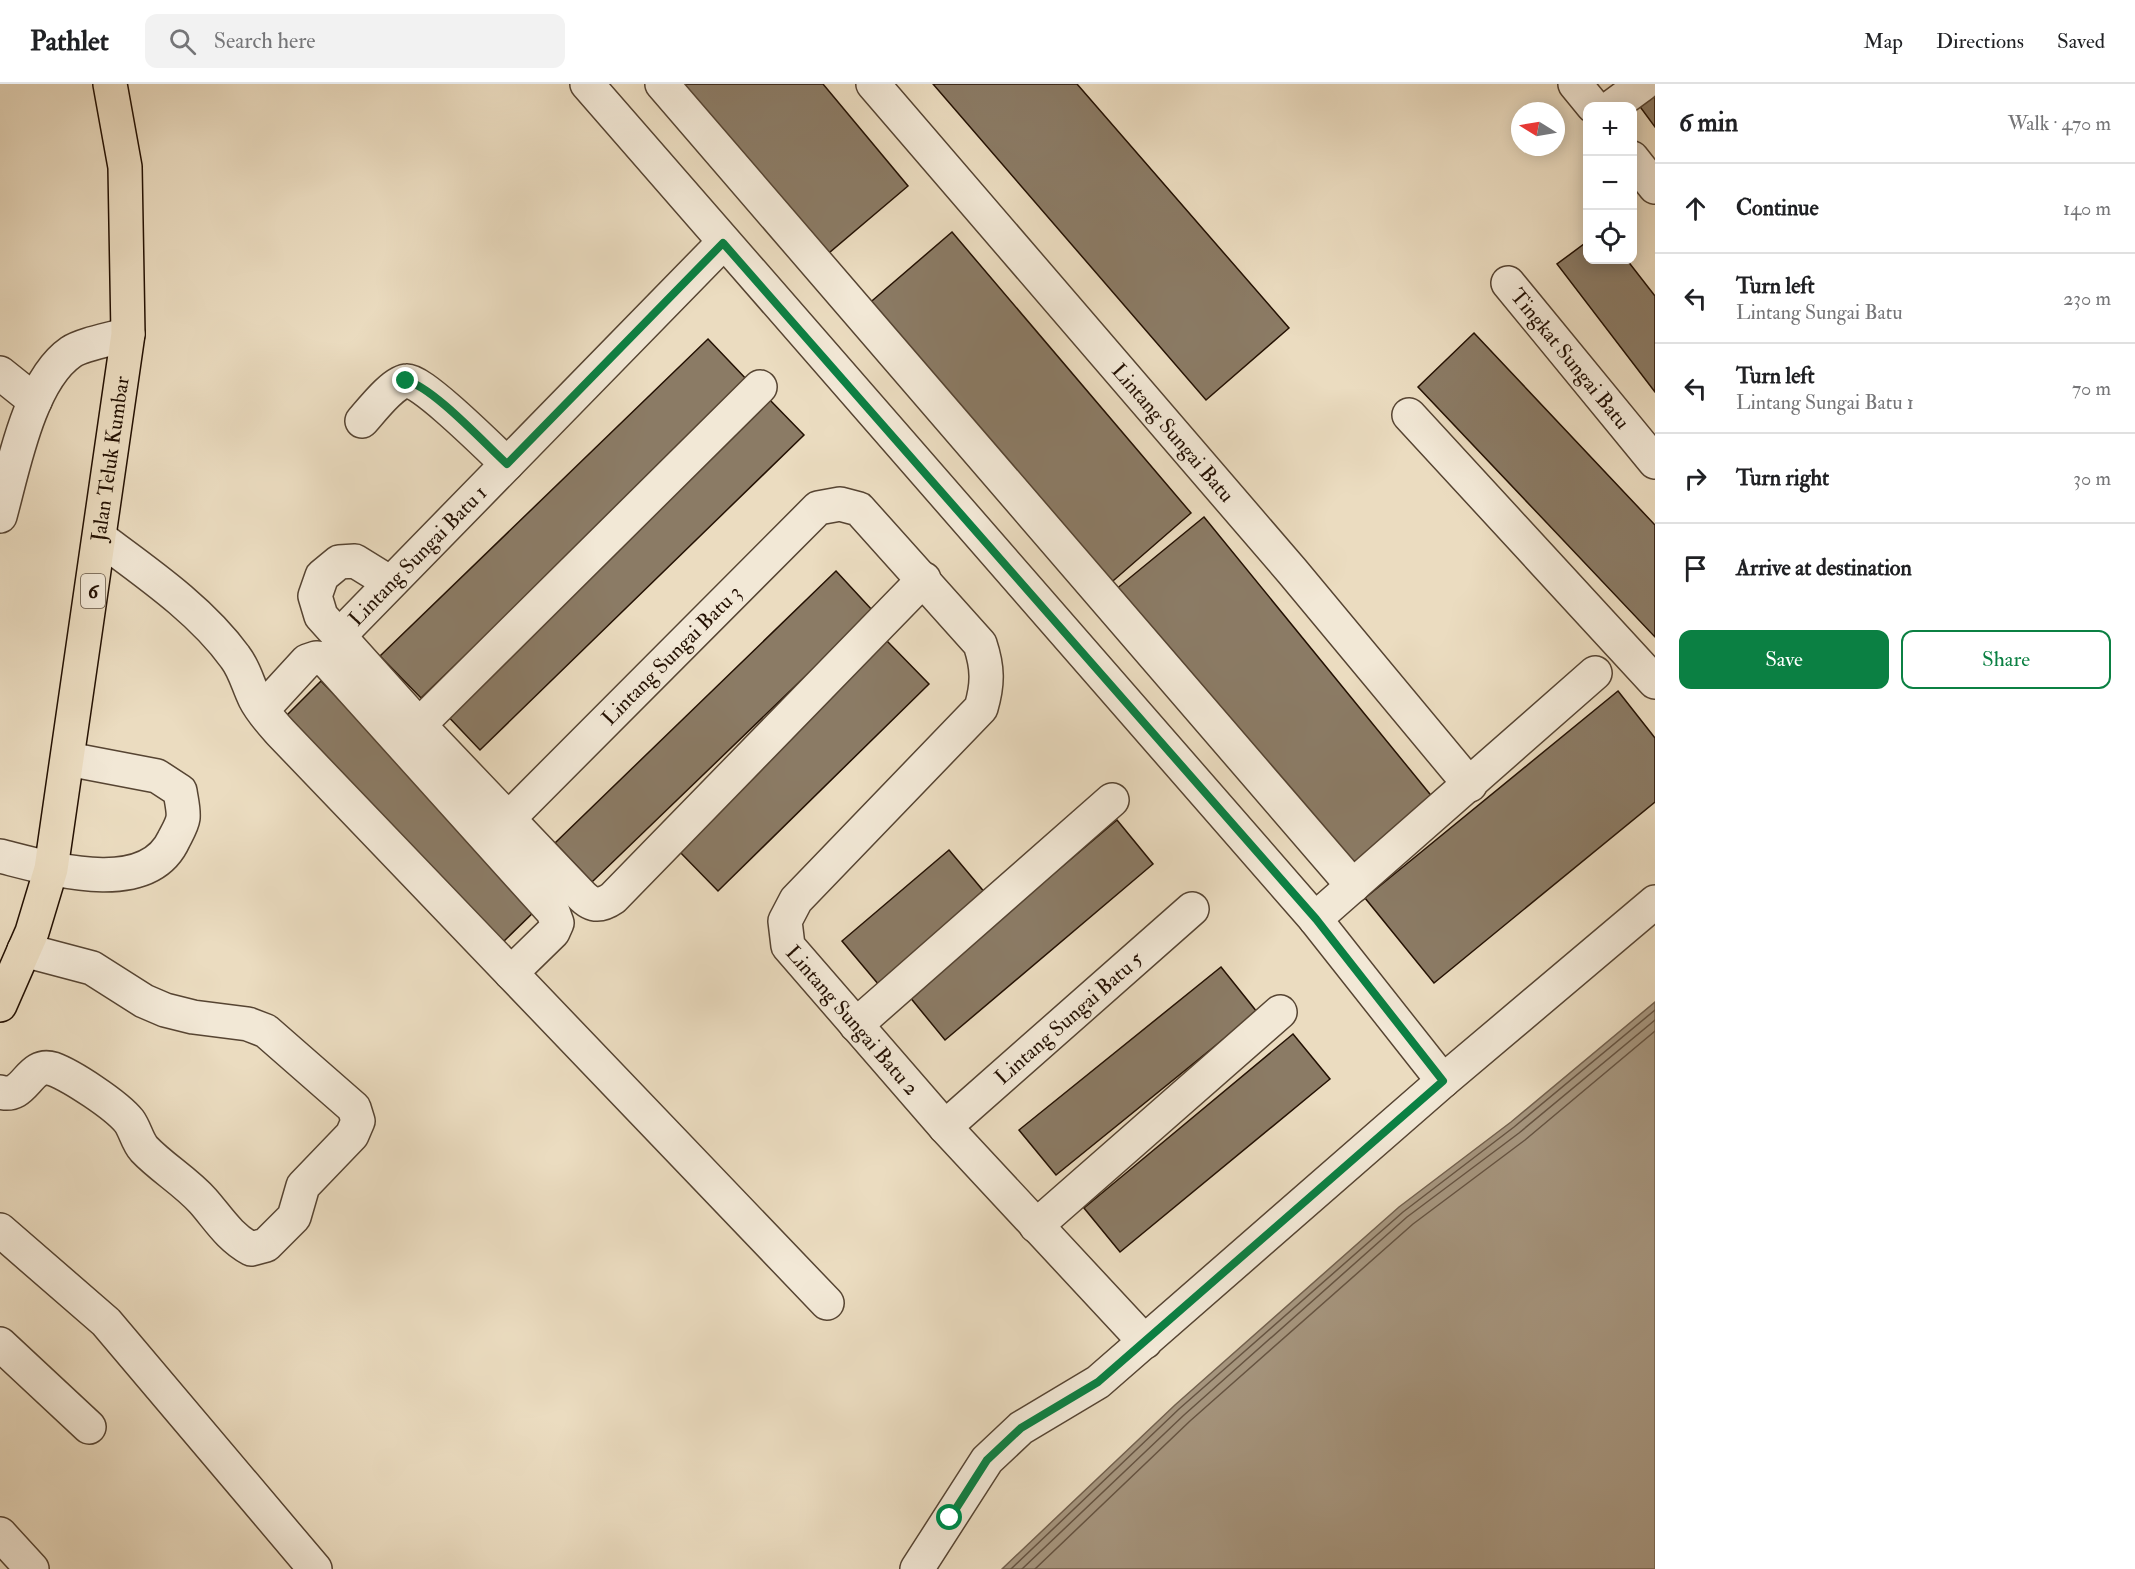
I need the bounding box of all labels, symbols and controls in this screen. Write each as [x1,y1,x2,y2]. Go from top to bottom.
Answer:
search box [145,14,565,68]
text: Pathlet [30,24,109,59]
icon: search [166,25,199,58]
text: Search here [214,27,316,55]
text: Map [1863,28,1903,55]
text: Directions [1936,28,2024,55]
text: Saved [2057,28,2105,55]
north arrow [1511,102,1565,156]
map controls [1583,102,1637,264]
button: + [1583,102,1637,156]
text: 6 min [1679,107,1738,139]
text: Walk · 470 m [2008,111,2111,136]
button: − [1583,156,1637,210]
icon: ahead [1679,192,1712,225]
text: Continue [1736,194,1819,222]
text: 140 m [2063,196,2111,221]
button: locate [1583,210,1637,264]
text: Turn left [1736,272,1815,300]
icon: left [1679,282,1712,315]
street label: Tingkat Sungai Batu [1504,283,1636,435]
text: 230 m [2063,286,2111,311]
text: Lintang Sungai Batu [1736,300,1903,325]
street label: Lintang Sungai Batu [1106,358,1240,508]
text: Turn left [1736,362,1815,390]
route end [392,367,418,393]
icon: left [1679,372,1712,405]
street label: Jalan Teluk Kumbar [85,374,135,544]
text: 70 m [2072,376,2111,401]
text: Lintang Sungai Batu 1 [1736,390,1914,415]
icon: right [1679,462,1712,495]
text: Turn right [1736,464,1829,492]
text: 30 m [2073,466,2111,491]
street label: Lintang Sungai Batu 1 [343,479,493,632]
icon: arrive [1679,552,1712,585]
text: Arrive at destination [1736,554,1912,582]
road number: 6 [81,574,105,608]
street label: Lintang Sungai Batu 3 [596,579,747,731]
button: Save [1679,630,1889,689]
button: Share [1901,630,2111,689]
street label: Lintang Sungai Batu 2 [780,940,925,1101]
street label: Lintang Sungai Batu 5 [989,945,1149,1090]
route start [936,1504,962,1530]

